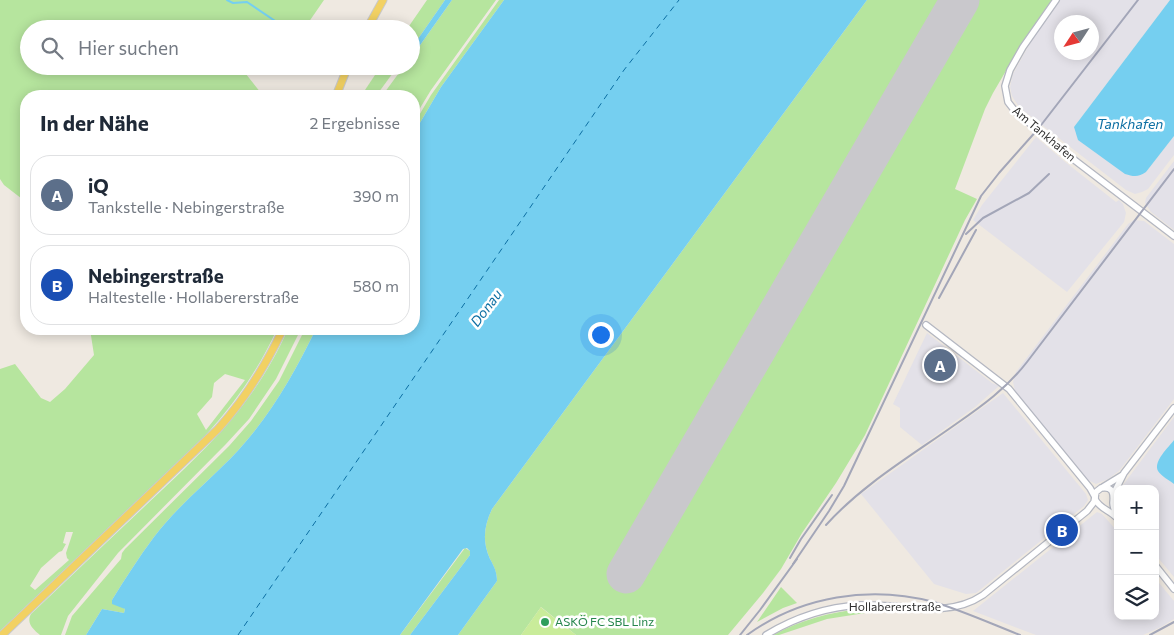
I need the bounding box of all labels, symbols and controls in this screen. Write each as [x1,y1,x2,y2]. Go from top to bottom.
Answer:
north arrow [1054,15,1099,60]
search box [20,20,420,75]
icon: search [38,34,66,62]
text: Hier suchen [78,36,179,59]
street label: Am Tankhafen [1010,103,1079,164]
text: In der Nähe [40,110,149,135]
text: 2 Ergebnisse [310,113,400,132]
water label: Tankhafen [1097,115,1163,132]
text: iQ [88,174,109,197]
text: A [51,186,63,205]
text: 390 m [353,186,399,205]
text: Tankstelle · Nebingerstraße [88,197,285,216]
text: Nebingerstraße [88,264,224,287]
text: B [52,276,62,295]
text: 580 m [353,276,399,295]
water label: Donau [466,286,505,330]
text: Haltestelle · Hollabererstraße [88,287,299,306]
your location [588,322,614,348]
pin: A [924,346,956,384]
map controls [1114,485,1159,620]
button: + [1114,485,1159,530]
pin: B [1046,511,1078,549]
button: − [1114,530,1159,575]
button: layers [1114,575,1159,620]
street label: Hollabererstraße [849,599,941,613]
place label: ASKÖ FC SBL Linz [555,614,654,628]
marker: ASKÖ FC SBL Linz [539,616,551,628]

